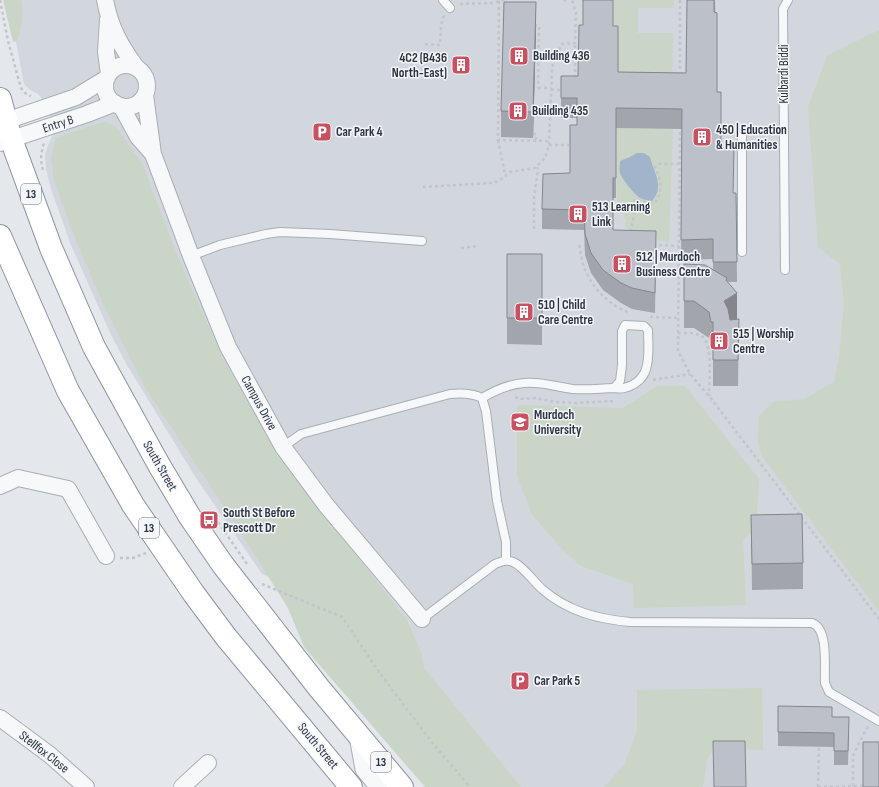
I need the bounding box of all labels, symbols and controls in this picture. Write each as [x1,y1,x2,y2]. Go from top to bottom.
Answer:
building icon: Building 436 [508,45,530,67]
street label: Kulbardi Biddi [776,45,792,103]
place label: Building 436 [533,48,590,64]
place label: 4C2 (B436 North-East) [392,50,447,81]
building icon: 4C2 (B436 North-East) [450,54,472,76]
building icon: Building 435 [507,100,529,122]
place label: Building 435 [532,103,589,119]
street label: Entry B [40,111,76,137]
parking icon: Car Park 4 [311,121,333,143]
place label: 450 | Education & Humanities [716,122,787,153]
place label: Car Park 4 [336,124,383,140]
building icon: 450 | Education & Humanities [691,126,713,148]
road number: 13 [21,184,41,204]
place label: 513 Learning Link [592,199,651,230]
building icon: 513 Learning Link [567,203,589,225]
place label: 512 | Murdoch Business Centre [636,249,711,280]
building icon: 512 | Murdoch Business Centre [611,253,633,275]
place label: 510 | Child Care Centre [538,297,593,328]
building icon: 510 | Child Care Centre [513,301,535,323]
place label: 515 | Worship Centre [733,326,794,357]
building icon: 515 | Worship Centre [708,330,730,352]
street label: Campus Drive [238,373,280,433]
place label: Murdoch University [534,407,582,438]
school or university icon: Murdoch University [509,411,531,433]
street label: South Street [139,438,181,494]
place label: South St Before Prescott Dr [223,505,296,536]
bus stop icon: South St Before Prescott Dr [198,509,220,531]
road number: 13 [139,518,159,538]
parking icon: Car Park 5 [509,670,531,692]
place label: Car Park 5 [534,673,580,689]
street label: South Street [294,720,342,772]
street label: Stellfox Close [16,727,72,777]
road number: 13 [371,752,391,772]

